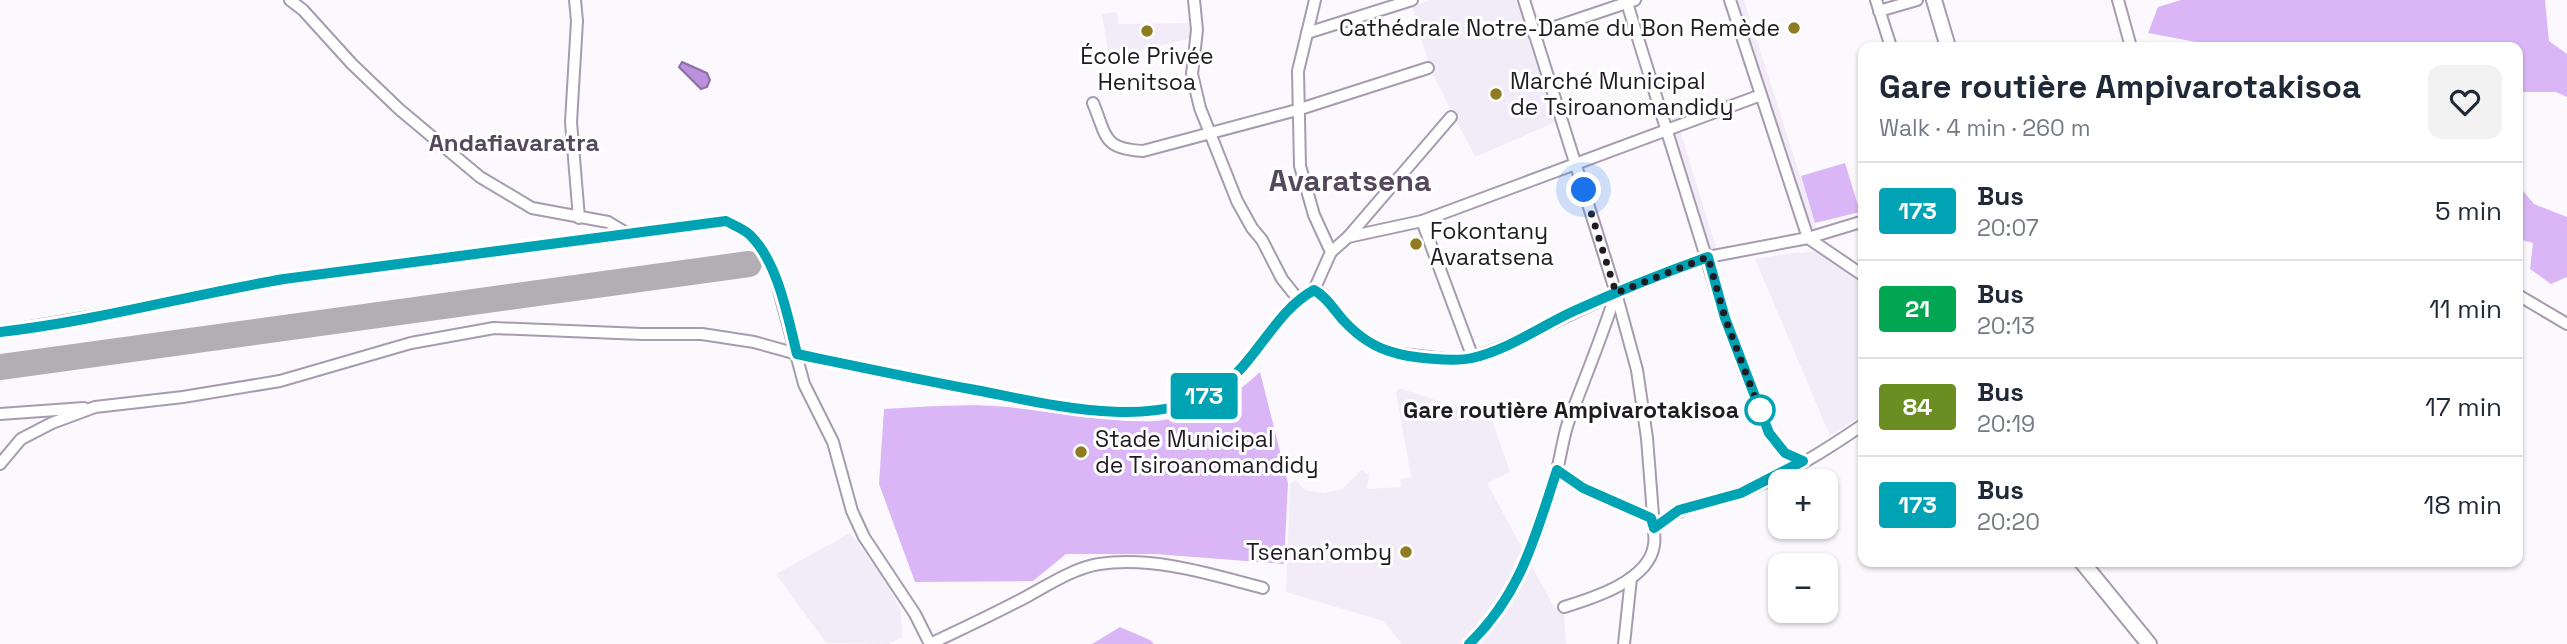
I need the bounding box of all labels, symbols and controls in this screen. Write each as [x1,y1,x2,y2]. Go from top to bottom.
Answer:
place label: Cathédrale Notre-Dame du Bon Remède [1339,13,1780,43]
marker: Cathédrale Notre-Dame du Bon Remède [1786,20,1802,36]
marker: École Privée Henitsoa [1139,23,1155,39]
place label: École Privée Henitsoa [1080,41,1214,97]
button: heart [2428,65,2502,139]
place label: Marché Municipal de Tsiroanomandidy [1510,66,1733,122]
text: Gare routière Ampivarotakisoa [1879,66,2361,108]
marker: Marché Municipal de Tsiroanomandidy [1488,86,1504,102]
text: Walk · 4 min · 260 m [1879,113,2091,143]
district label: Andafiavaratra [429,127,599,158]
district label: Avaratsena [1269,161,1431,200]
your location [1566,172,1601,207]
text: Bus [1977,179,2024,213]
text: 5 min [2435,194,2502,228]
text: 173 [1898,195,1937,226]
text: 20:07 [1977,213,2039,243]
place label: Fokontany Avaratsena [1430,216,1554,272]
marker: Fokontany Avaratsena [1408,236,1424,252]
text: Bus [1977,277,2024,311]
text: 11 min [2429,292,2502,326]
text: 21 [1905,293,1930,324]
text: 20:13 [1977,311,2035,341]
line badge: 173 [1164,373,1244,419]
text: Bus [1977,375,2024,409]
text: 173 [1185,380,1223,411]
text: 17 min [2425,390,2502,424]
text: 84 [1903,391,1932,422]
place label: Gare routière Ampivarotakisoa [1403,395,1739,425]
marker: Gare routière Ampivarotakisoa [1745,395,1775,425]
text: 20:19 [1977,409,2035,439]
place label: Stade Municipal de Tsiroanomandidy [1095,424,1318,480]
marker: Stade Municipal de Tsiroanomandidy [1073,444,1089,460]
map controls [1768,469,1838,623]
button: + [1768,469,1838,539]
text: Bus [1977,473,2024,507]
text: 18 min [2424,488,2502,522]
text: 173 [1898,489,1937,520]
text: 20:20 [1977,507,2040,537]
place label: Tsenan'omby [1246,537,1392,567]
marker: Tsenan'omby [1398,544,1414,560]
button: − [1768,553,1838,623]

